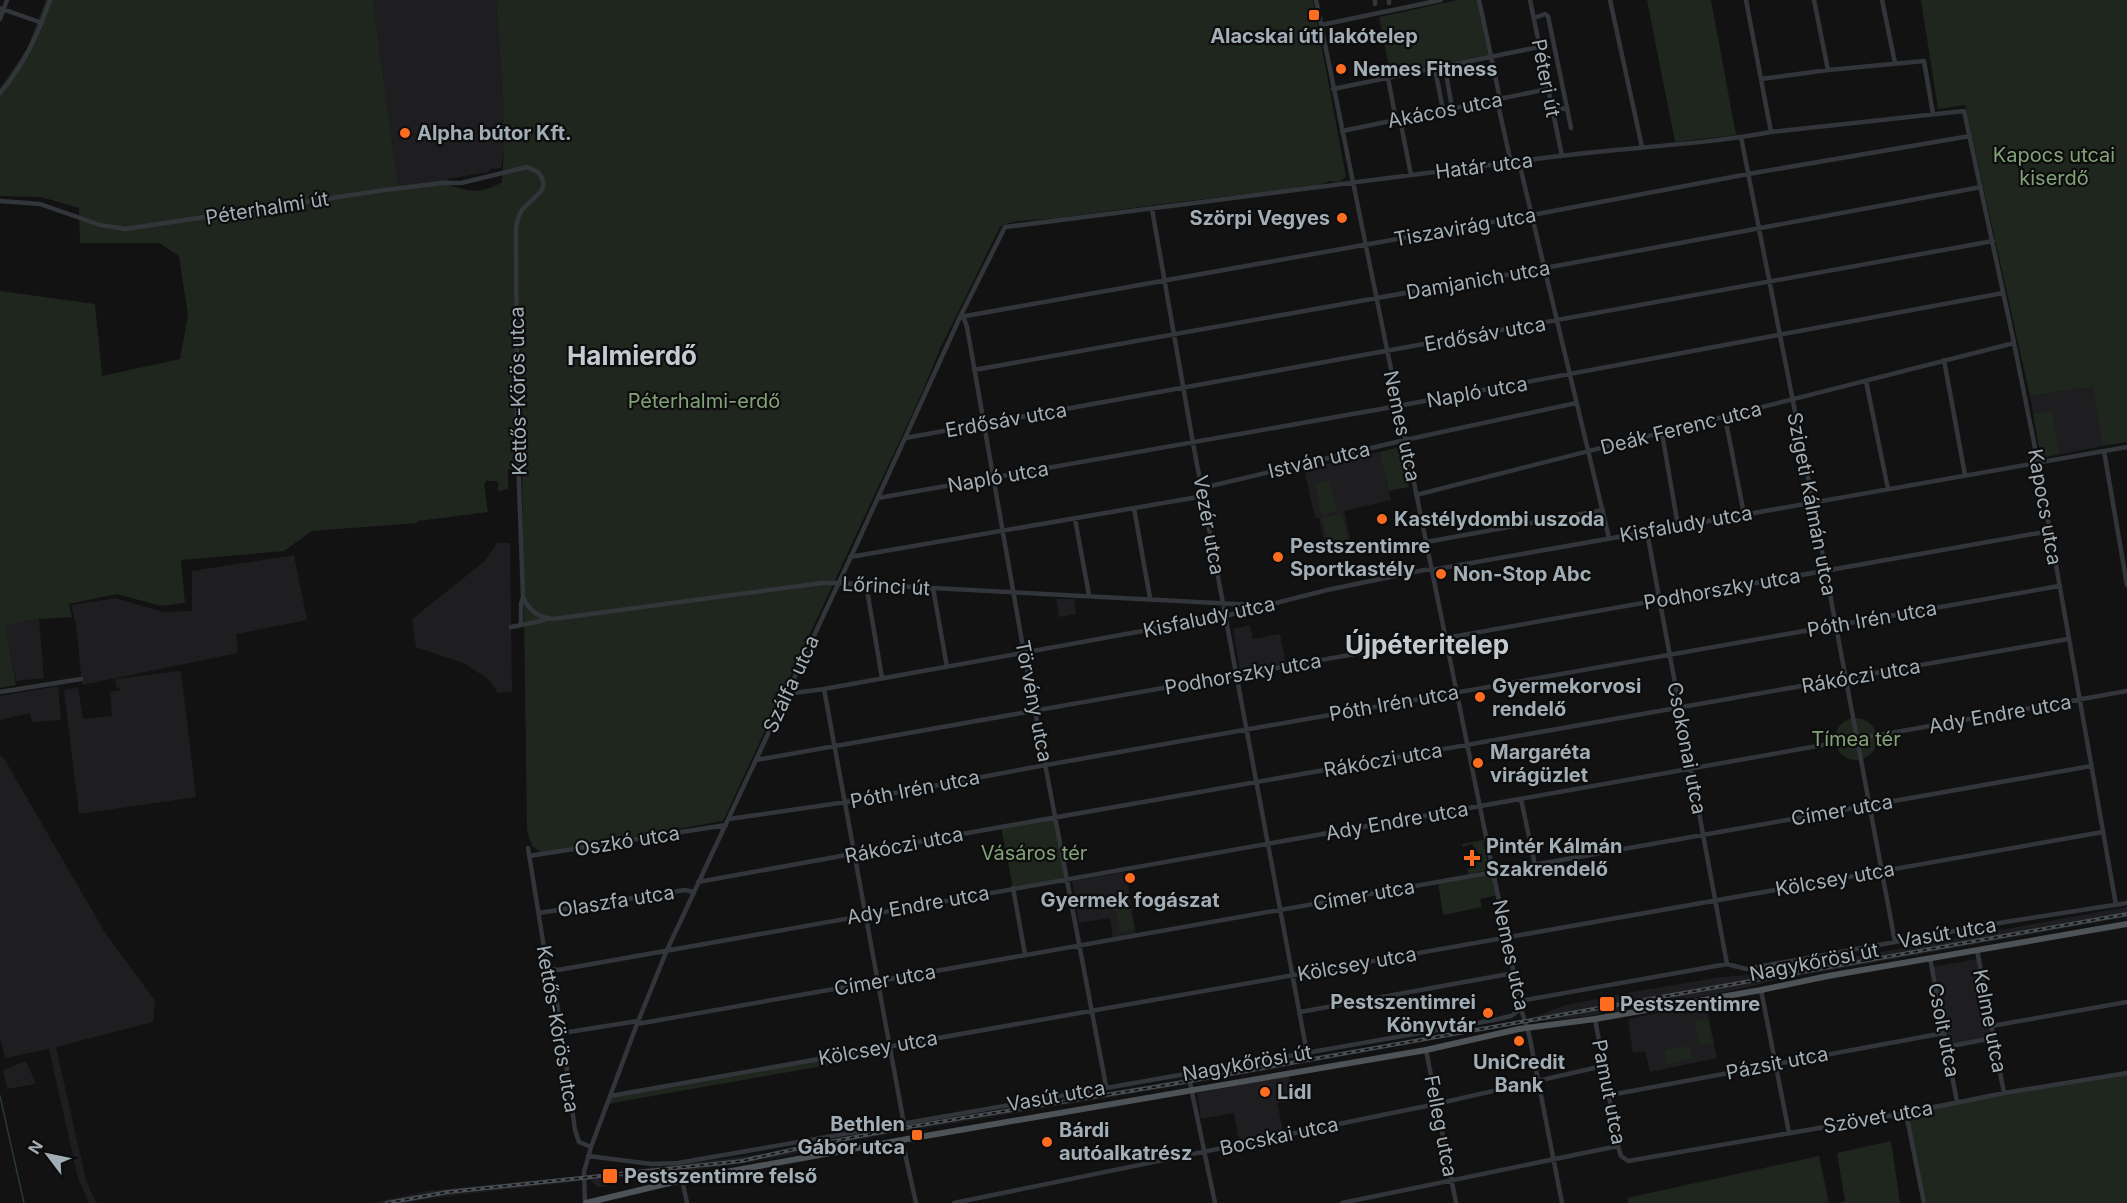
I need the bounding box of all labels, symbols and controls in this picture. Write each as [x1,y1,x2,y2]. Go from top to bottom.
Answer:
marker: Alacskai úti lakótelep [1307,8,1321,22]
place label: Alacskai úti lakótelep [1210,24,1418,48]
street label: Péteri út [1527,37,1565,120]
place label: Nemes Fitness [1353,57,1498,81]
marker: Nemes Fitness [1334,62,1348,76]
street label: Akácos utca [1385,87,1505,133]
place label: Alpha bútor Kft. [417,121,572,145]
marker: Alpha bútor Kft. [398,126,412,140]
park label: Kapocs utcai kiserdő [1993,143,2115,190]
street label: Határ utca [1434,148,1534,184]
street label: Péterhalmi út [204,186,331,230]
street label: Tiszavirág utca [1392,203,1538,251]
place label: Szörpi Vegyes [1189,206,1330,230]
marker: Szörpi Vegyes [1335,211,1349,225]
street label: Damjanich utca [1404,256,1552,304]
street label: Kettős-Körös utca [505,306,531,476]
street label: Erdősáv utca [1422,312,1548,356]
district label: Halmierdő [567,340,697,371]
street label: Nemes utca [1379,368,1425,484]
street label: Napló utca [1425,371,1529,413]
park label: Péterhalmi-erdő [628,389,780,413]
street label: Deák Ferenc utca [1598,396,1764,460]
street label: Erdősáv utca [943,398,1069,442]
street label: Szigeti Kálmán utca [1782,410,1842,598]
street label: István utca [1266,437,1372,483]
street label: Kapocs utca [2023,447,2067,567]
street label: Napló utca [946,456,1050,498]
street label: Vezér utca [1188,473,1230,577]
street label: Kisfaludy utca [1618,501,1754,547]
place label: Kastélydombi uszoda [1394,507,1605,531]
marker: Kastélydombi uszoda [1375,512,1389,526]
place label: Pestszentimre Sportkastély [1290,534,1430,581]
marker: Pestszentimre Sportkastély [1271,550,1285,564]
place label: Non-Stop Abc [1453,562,1591,586]
street label: Podhorszky utca [1642,563,1802,615]
marker: Non-Stop Abc [1434,567,1448,581]
street label: Lőrinci út [841,572,931,600]
street label: Kisfaludy utca [1141,591,1277,643]
street label: Póth Irén utca [1805,596,1939,642]
district label: Újpéteritelep [1345,629,1509,660]
street label: Szálfa utca [758,631,824,737]
street label: Törvény utca [1010,638,1058,764]
street label: Podhorszky utca [1163,648,1323,700]
street label: Rákóczi utca [1800,654,1922,698]
place label: Gyermekorvosi rendelő [1492,674,1641,721]
street label: Póth Irén utca [1327,680,1461,726]
street label: Csokonai utca [1662,680,1712,816]
marker: Gyermekorvosi rendelő [1473,690,1487,704]
street label: Ady Endre utca [1927,690,2073,738]
park label: Tímea tér [1811,727,1901,751]
street label: Rákóczi utca [1322,738,1444,782]
place label: Margaréta virágüzlet [1490,740,1591,787]
marker: Margaréta virágüzlet [1471,756,1485,770]
street label: Póth Irén utca [848,765,982,813]
street label: Címer utca [1789,789,1895,831]
street label: Ady Endre utca [1324,797,1470,845]
street label: Oszkó utca [573,821,681,861]
street label: Rákóczi utca [843,822,965,868]
place label: Pintér Kálmán Szakrendelő [1486,834,1622,881]
park label: Vásáros tér [981,841,1088,865]
marker: Pintér Kálmán Szakrendelő [1463,849,1481,867]
street label: Kölcsey utca [1774,857,1896,901]
marker: Gyermek fogászat [1123,871,1137,885]
street label: Címer utca [1311,874,1417,916]
street label: Olaszfa utca [556,880,676,922]
street label: Ady Endre utca [845,881,991,929]
place label: Gyermek fogászat [1040,888,1220,912]
street label: Nemes utca [1488,897,1534,1013]
street label: Vasút utca [1896,913,1998,953]
street label: Nagykőrösi út [1747,938,1881,986]
street label: Kölcsey utca [1296,942,1418,986]
street label: Kettős-Körös utca [531,943,585,1115]
street label: Címer utca [832,959,938,1001]
street label: Kelme utca [1968,967,2012,1075]
street label: Csolt utca [1923,981,1965,1079]
place label: Pestszentimrei Könyvtár [1330,990,1476,1037]
place label: Pestszentimre [1620,992,1760,1016]
marker: Pestszentimre [1598,995,1616,1013]
marker: Pestszentimrei Könyvtár [1481,1006,1495,1020]
street label: Kölcsey utca [817,1026,939,1070]
marker: UniCredit Bank [1512,1034,1526,1048]
street label: Pamut utca [1587,1037,1631,1147]
street label: Nagykőrösi út [1180,1040,1314,1086]
street label: Pázsit utca [1724,1041,1830,1085]
place label: UniCredit Bank [1473,1050,1565,1097]
street label: Felleg utca [1419,1073,1463,1179]
street label: Vasút utca [1005,1076,1107,1116]
place label: Lidl [1277,1080,1312,1104]
marker: Lidl [1258,1085,1272,1099]
street label: Szövet utca [1821,1096,1935,1138]
place label: Bethlen Gábor utca [797,1112,905,1159]
street label: Bocskai utca [1217,1112,1341,1160]
place label: Bárdi autóalkatrész [1059,1118,1192,1165]
north arrow [18,1125,78,1185]
marker: Bethlen Gábor utca [910,1128,924,1142]
marker: Bárdi autóalkatrész [1040,1135,1054,1149]
text: N [24,1137,47,1158]
place label: Pestszentimre felső [624,1164,817,1188]
marker: Pestszentimre felső [601,1167,619,1185]

